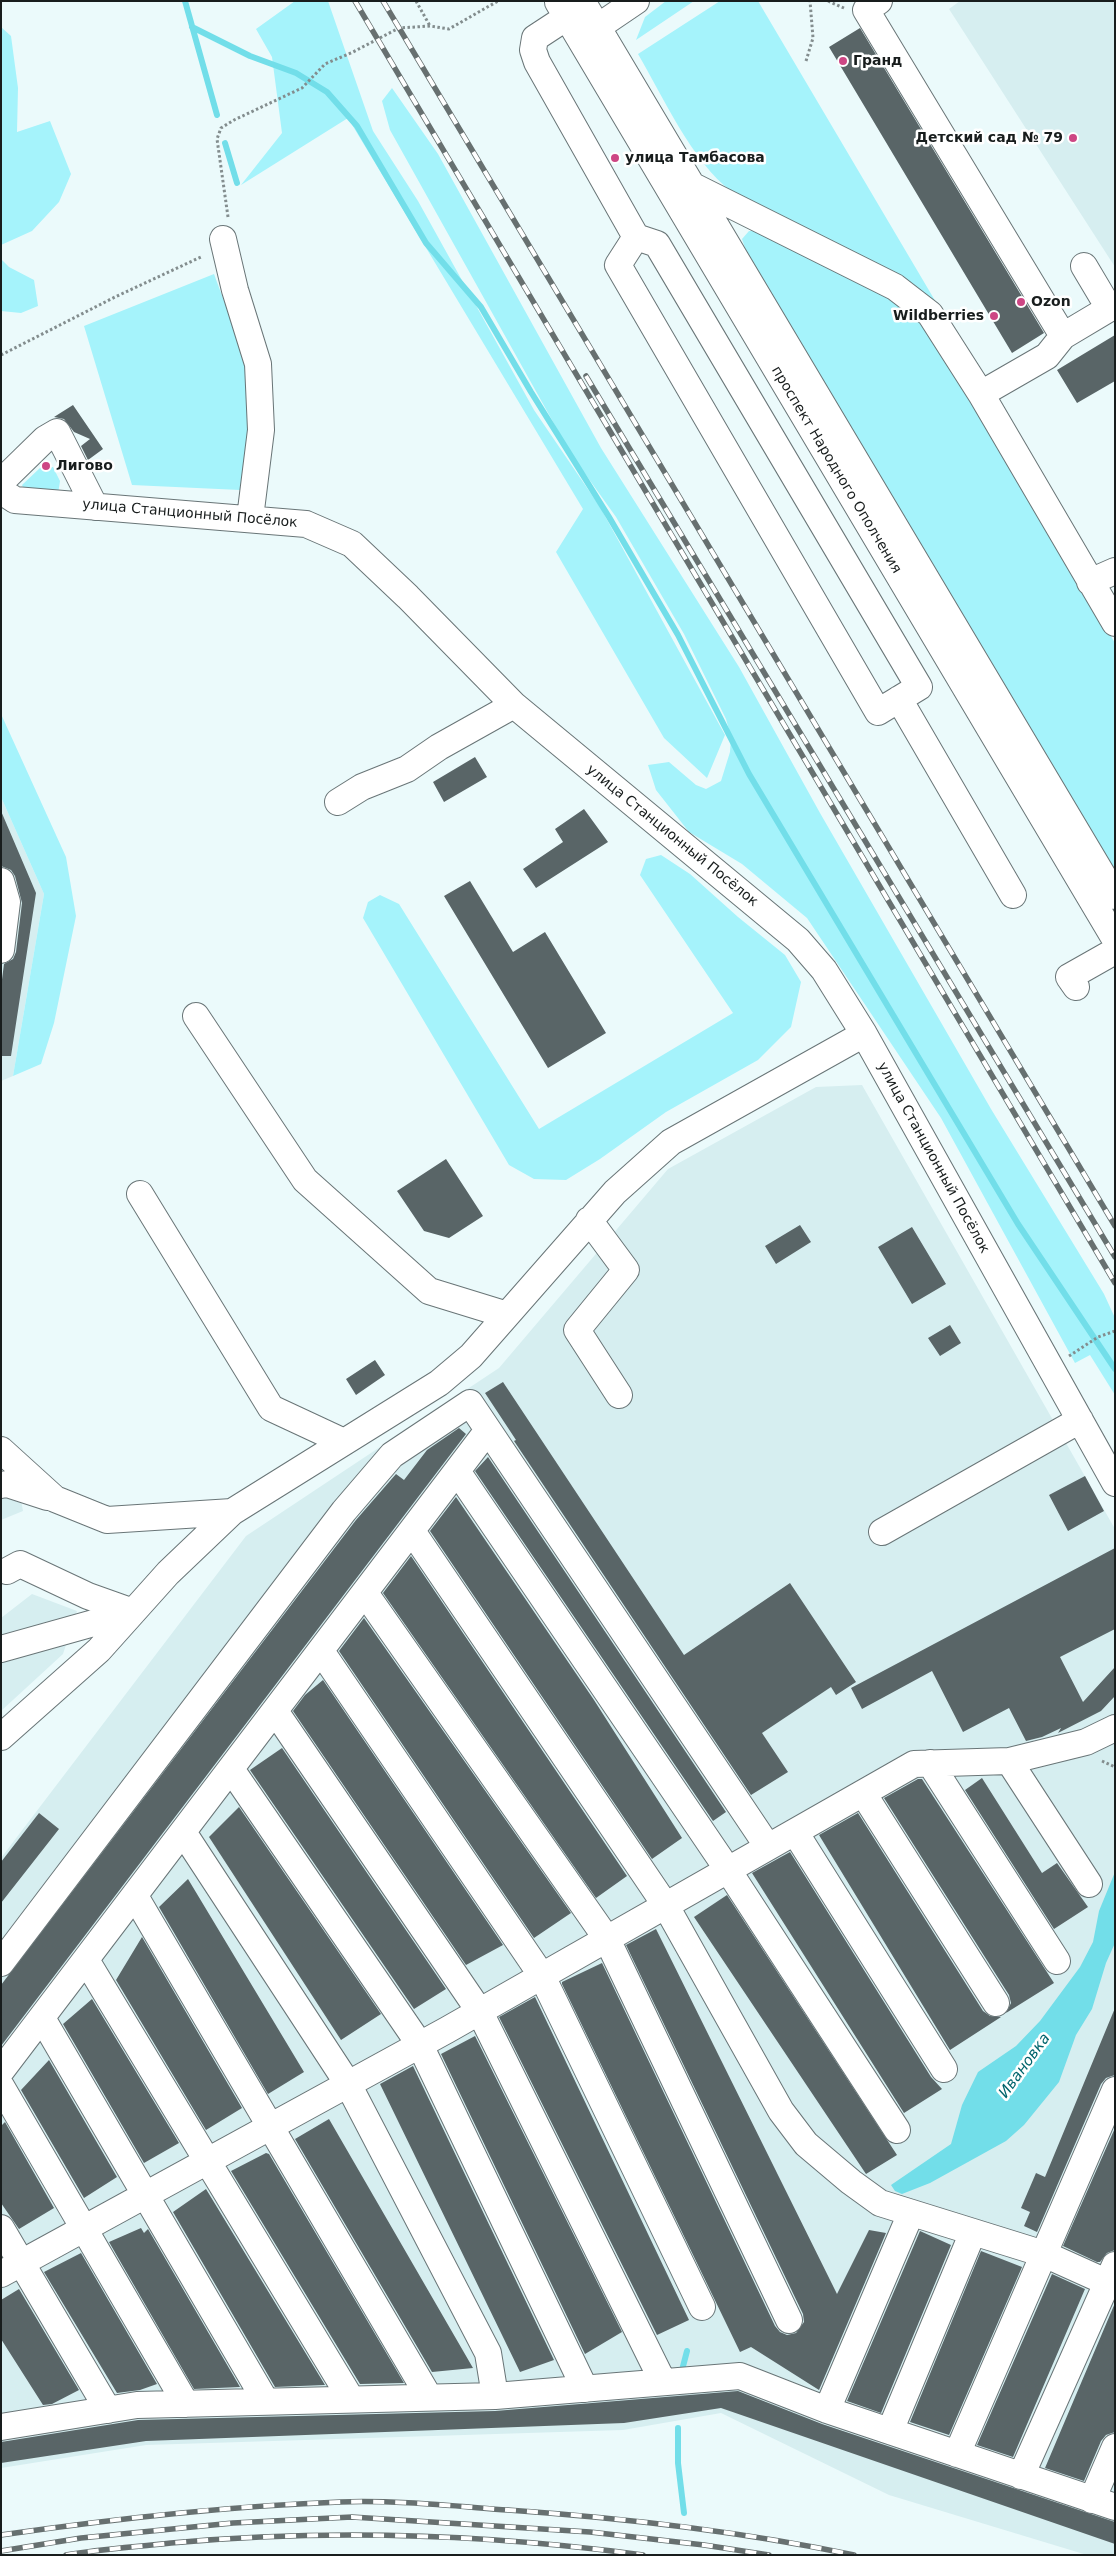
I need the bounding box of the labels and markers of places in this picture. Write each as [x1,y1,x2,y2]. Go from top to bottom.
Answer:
place label: Гранд [853,53,902,69]
marker: Гранд [837,55,849,67]
place label: Детский сад № 79 [916,130,1063,146]
marker: Детский сад № 79 [1067,132,1079,144]
place label: улица Тамбасова [625,150,765,166]
marker: улица Тамбасова [609,152,621,164]
place label: Ozon [1031,294,1071,310]
marker: Ozon [1015,296,1027,308]
place label: Wildberries [893,308,984,324]
marker: Wildberries [988,310,1000,322]
place label: Лигово [56,458,113,474]
marker: Лигово [40,460,52,472]

